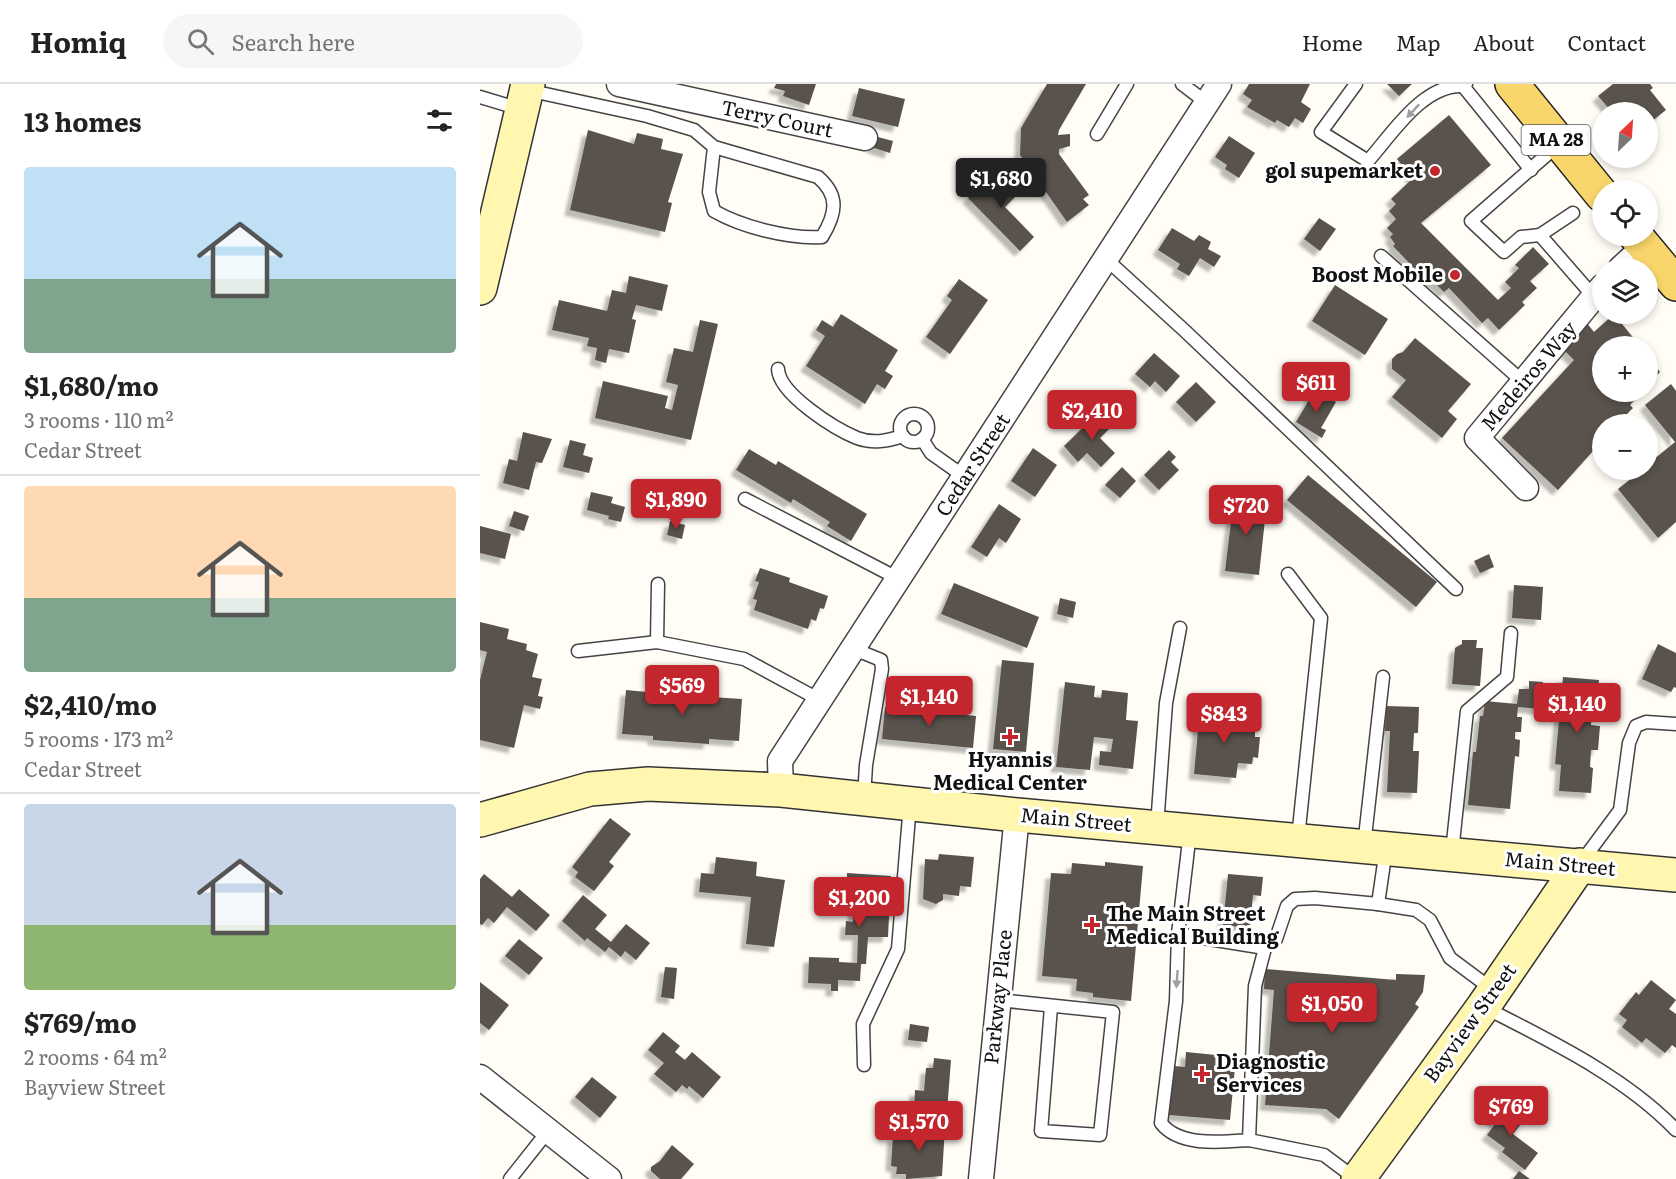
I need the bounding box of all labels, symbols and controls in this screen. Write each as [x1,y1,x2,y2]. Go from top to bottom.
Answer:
search box [163,14,583,68]
text: Homiq [30,20,127,62]
icon: search [184,25,217,58]
text: Search here [232,25,355,58]
text: Home [1302,26,1363,57]
text: Map [1396,26,1440,57]
text: About [1473,26,1535,57]
text: Contact [1568,26,1646,57]
street label: Terry Court [719,91,836,144]
text: 13 homes [24,101,142,140]
north arrow [1592,102,1658,168]
map controls [1592,102,1658,480]
one-way arrow [1407,103,1420,118]
icon: filters [423,104,456,137]
road number: MA 28 [1522,125,1590,155]
place label: gol supemarket [1265,154,1423,184]
pin: $1,680 [952,158,1050,209]
text: $1,680 [970,162,1032,192]
marker: gol supemarket [1428,164,1442,178]
button: locate [1592,180,1658,246]
icon: home [186,206,294,314]
place label: Boost Mobile [1311,258,1443,288]
button: layers [1592,258,1658,324]
marker: Boost Mobile [1448,268,1462,282]
street label: Medeiros Way [1472,313,1583,436]
button: + [1592,336,1658,402]
pin: $611 [1280,362,1352,413]
text: $1,680/mo [24,365,159,404]
text: $611 [1296,366,1336,396]
pin: $2,410 [1043,390,1141,441]
text: $2,410 [1061,394,1123,424]
text: 3 rooms · 110 m² [24,404,173,434]
street label: Cedar Street [927,406,1016,522]
button: − [1592,414,1658,480]
text: Cedar Street [24,434,142,464]
pin: $1,890 [627,479,725,530]
text: $1,890 [645,483,707,513]
pin: $720 [1210,485,1282,536]
text: $720 [1223,489,1269,519]
icon: home [186,525,294,633]
pin: $569 [646,665,718,716]
text: $569 [659,669,705,699]
pin: $1,140 [880,676,978,727]
text: $1,140 [900,680,958,710]
pin: $1,140 [1528,683,1626,734]
text: $2,410/mo [24,684,157,723]
text: $1,140 [1548,687,1606,717]
pin: $843 [1188,693,1260,744]
text: $843 [1201,697,1247,727]
text: 5 rooms · 173 m² [24,723,173,753]
marker: Hyannis Medical Center [1001,728,1019,746]
place label: Hyannis Medical Center [933,743,1087,796]
text: Cedar Street [24,753,142,783]
street label: Main Street [1019,798,1133,838]
street label: Main Street [1503,842,1617,882]
icon: home [186,843,294,951]
pin: $1,200 [810,877,908,928]
text: $1,200 [828,881,890,911]
place label: The Main Street Medical Building [1106,897,1280,950]
marker: The Main Street Medical Building [1083,916,1101,934]
street label: Parkway Place [974,928,1018,1066]
street label: Bayview Street [1415,956,1522,1088]
one-way arrow [1172,970,1182,989]
pin: $1,050 [1283,983,1381,1034]
text: $1,050 [1301,987,1363,1017]
text: $769/mo [24,1002,137,1041]
text: 2 rooms · 64 m² [24,1041,167,1071]
place label: Diagnostic Services [1216,1045,1325,1098]
marker: Diagnostic Services [1193,1065,1211,1083]
text: Bayview Street [24,1071,166,1101]
pin: $769 [1475,1086,1547,1137]
text: $769 [1488,1090,1534,1120]
pin: $1,570 [870,1101,968,1152]
text: $1,570 [889,1105,949,1135]

